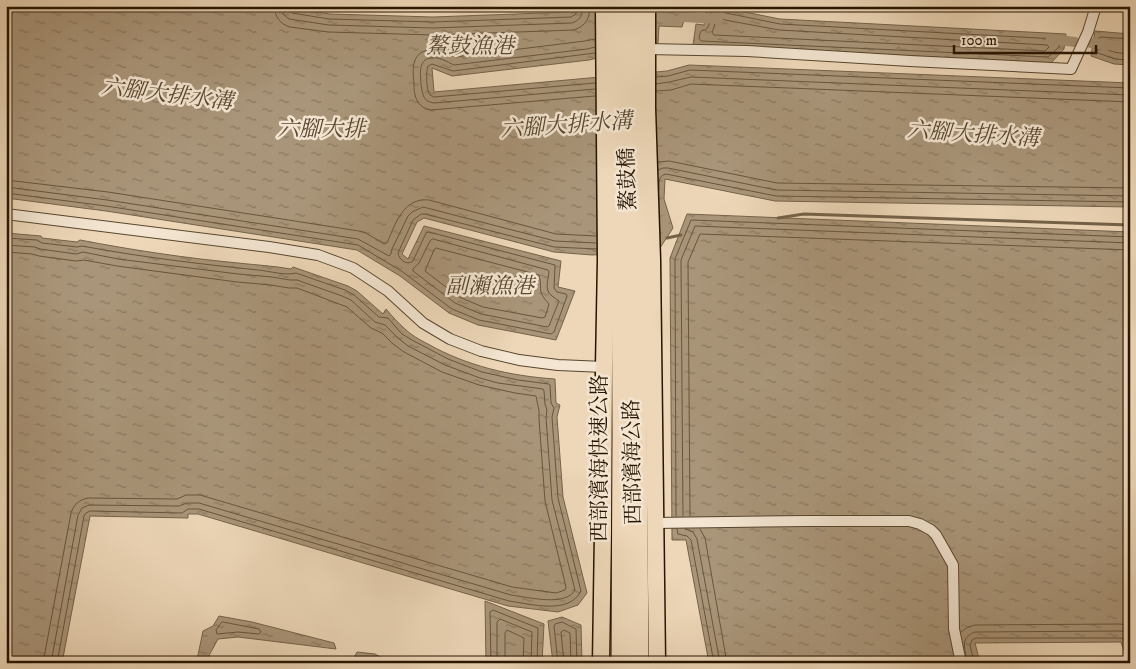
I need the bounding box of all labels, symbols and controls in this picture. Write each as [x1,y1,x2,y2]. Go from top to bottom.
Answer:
scale bar [954,22,1096,54]
text: 100 m [961,31,997,50]
water label: 鰲鼓漁港 [426,33,517,60]
water label: 六腳大排水溝 [100,73,237,116]
water label: 六腳大排水溝 [499,107,636,144]
water label: 六腳大排 [277,116,368,143]
water label: 六腳大排水溝 [906,116,1043,153]
street label: 鰲鼓橋 [614,147,642,211]
water label: 副瀨漁港 [446,273,537,300]
street label: 西部濱海快速公路 [587,374,613,542]
street label: 西部濱海公路 [619,399,647,525]

